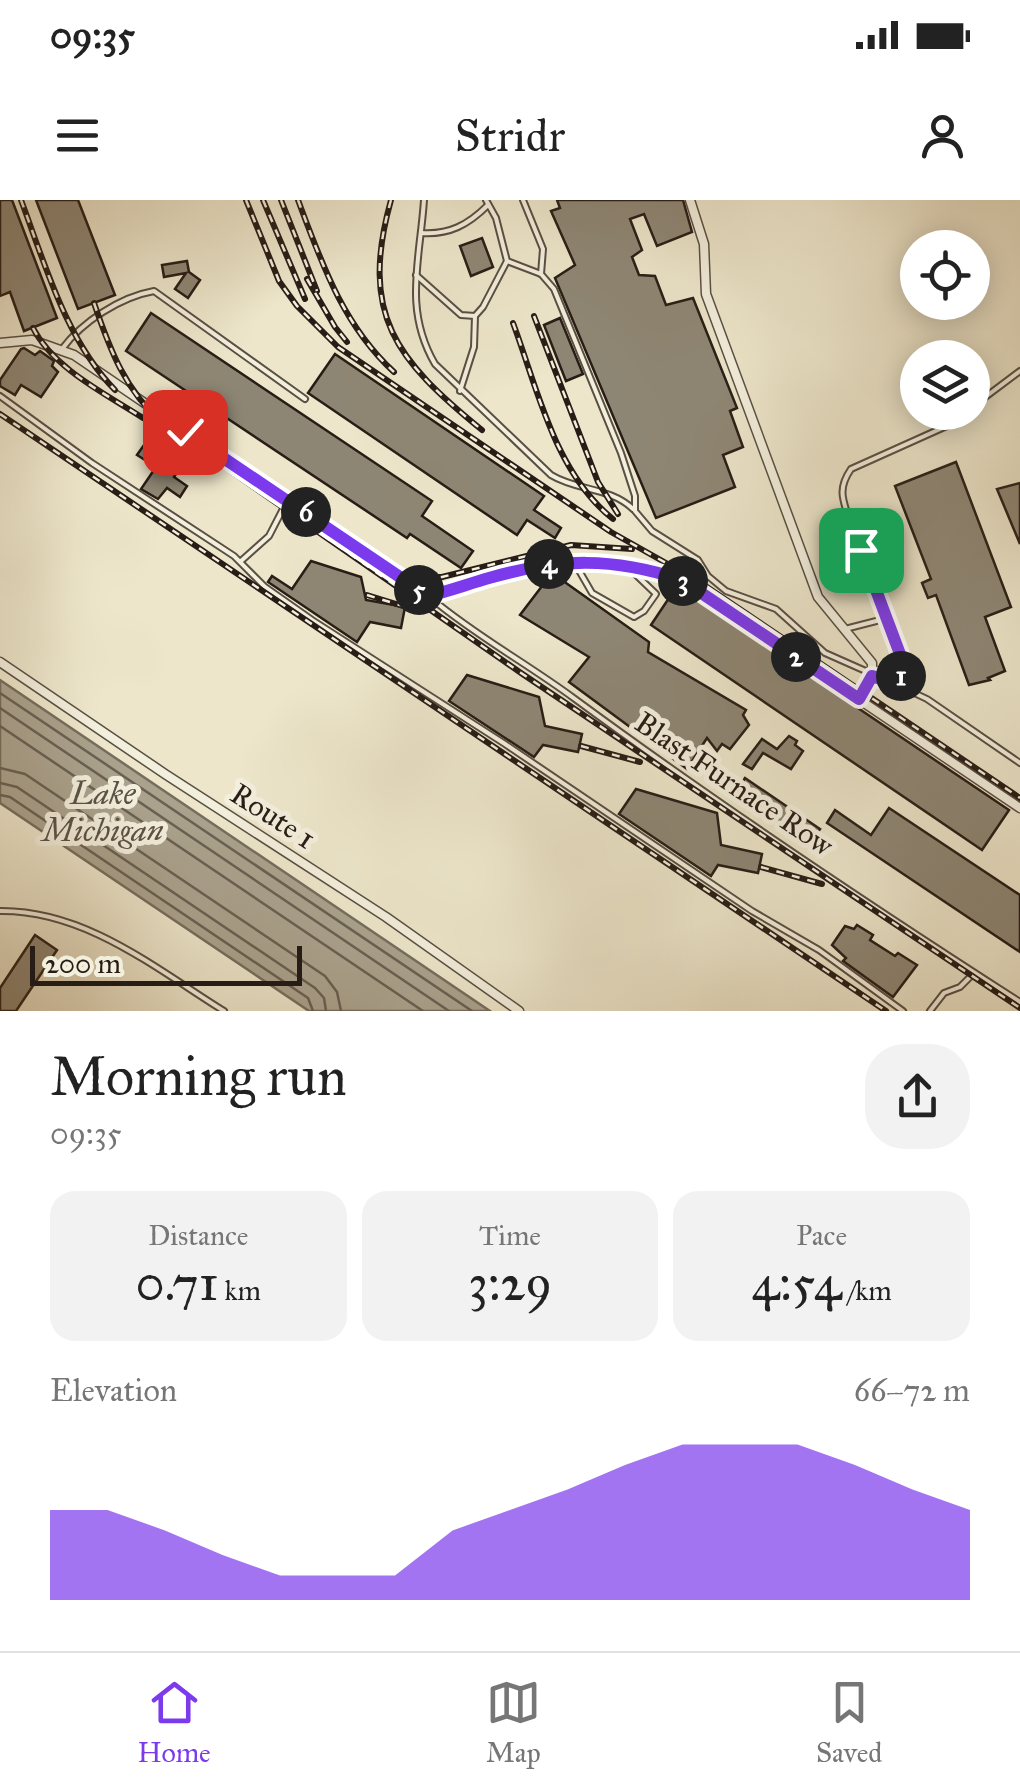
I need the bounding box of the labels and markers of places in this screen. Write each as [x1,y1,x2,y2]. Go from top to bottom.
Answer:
pin [143,390,228,475]
pin: 6 [281,487,331,537]
pin [819,508,904,593]
pin: 4 [524,539,574,589]
pin: 3 [658,556,708,606]
pin: 5 [394,565,444,615]
pin: 2 [771,632,821,682]
pin: 1 [876,651,926,701]

